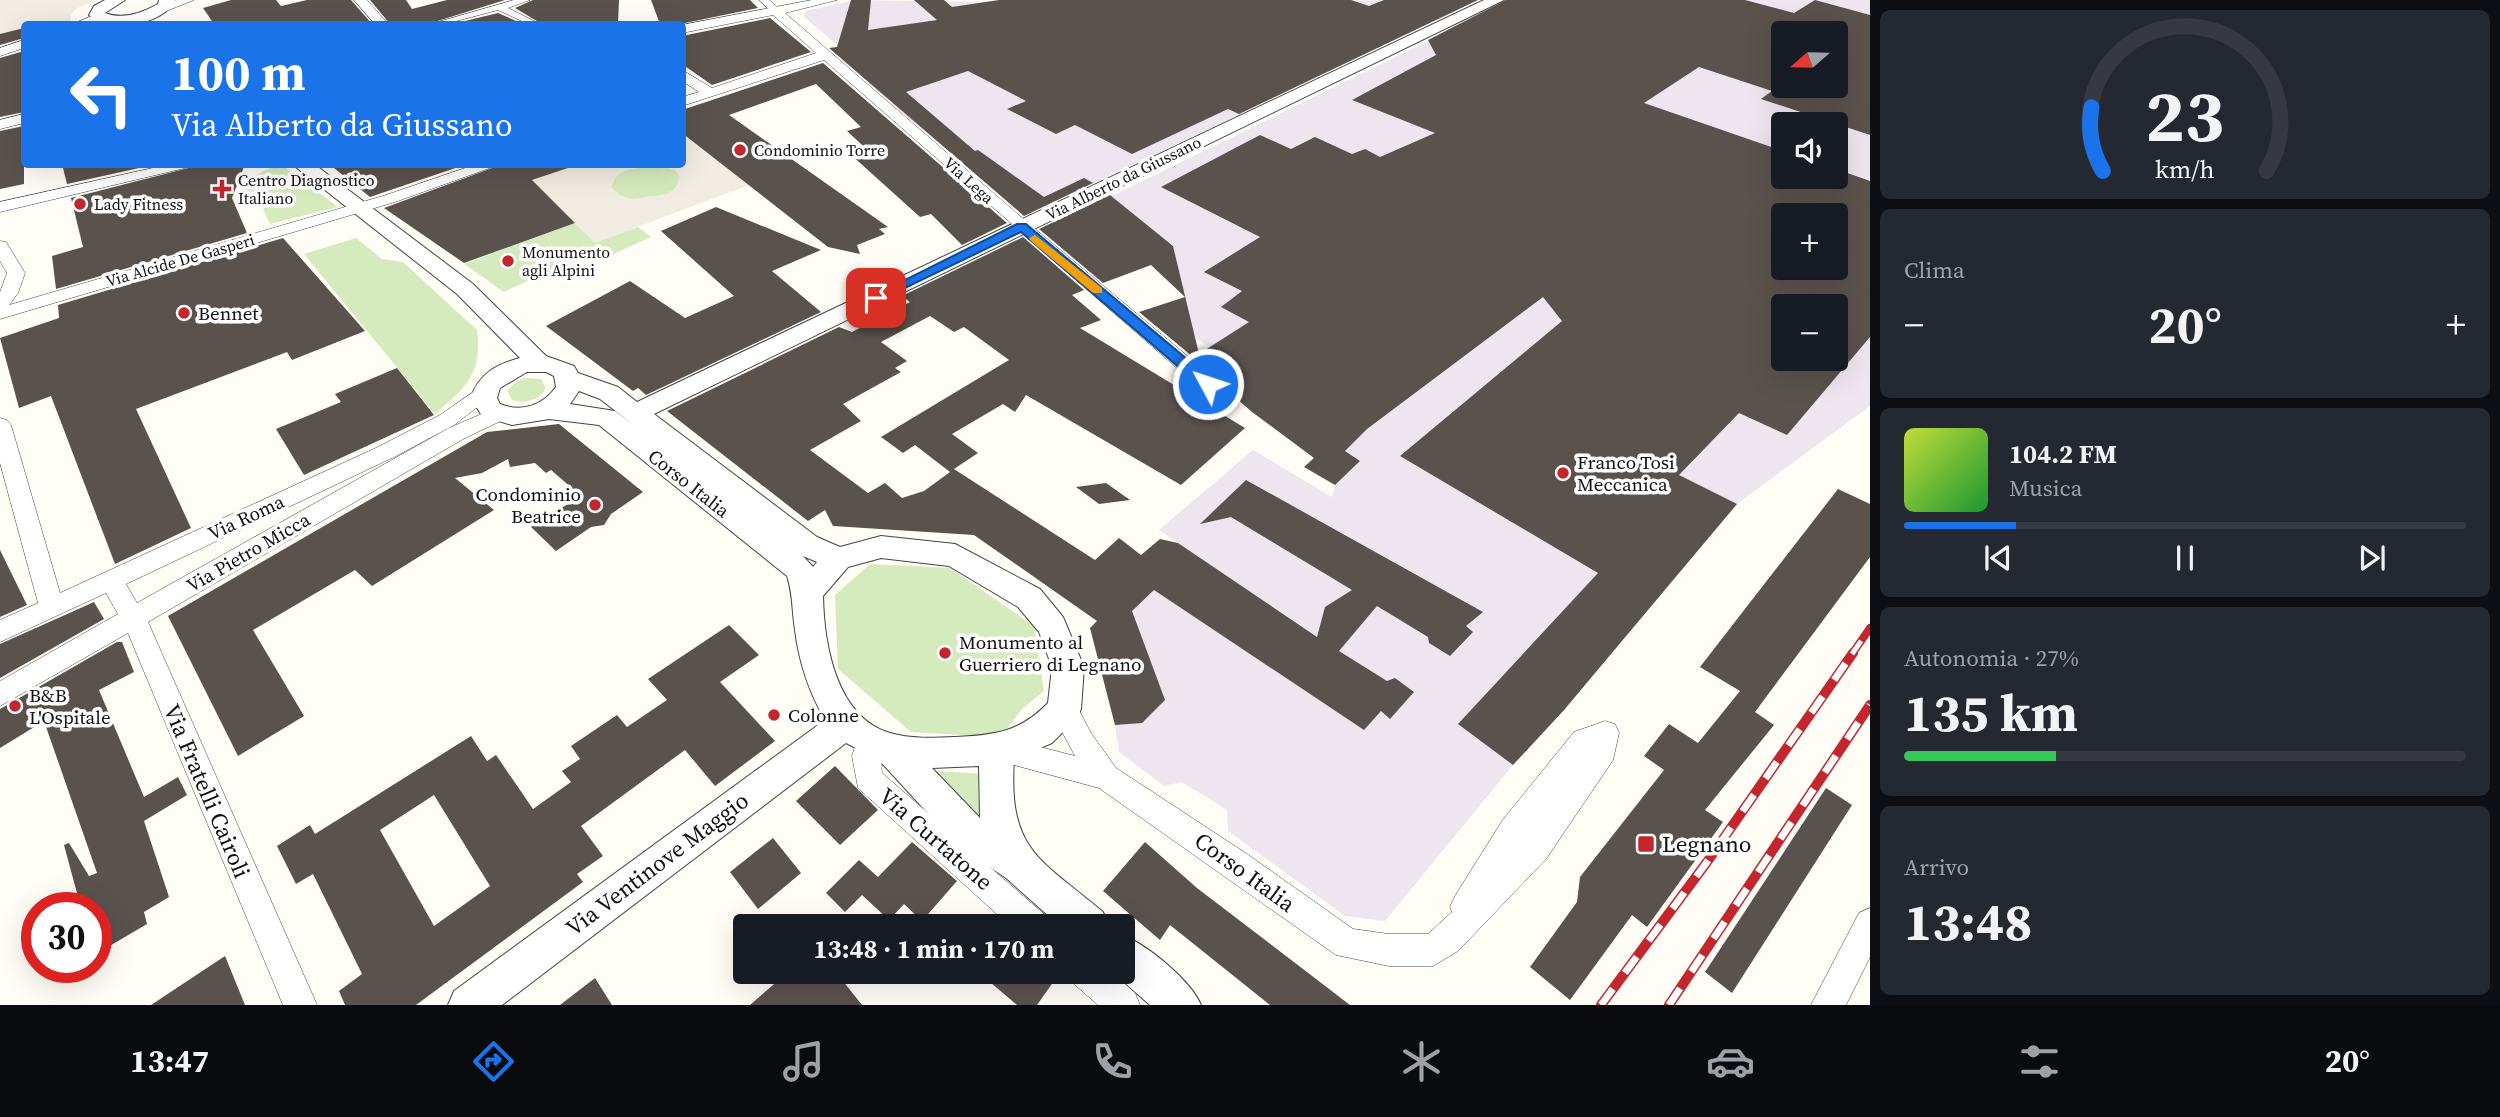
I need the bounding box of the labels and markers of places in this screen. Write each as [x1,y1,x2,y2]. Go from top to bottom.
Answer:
place label: Condominio Torre [754,139,885,161]
marker: Condominio Torre [732,142,748,158]
place label: Centro Diagnostico Italiano [238,169,375,209]
marker: Centro Diagnostico Italiano [212,179,232,199]
place label: Lady Fitness [94,193,183,215]
marker: Lady Fitness [72,196,88,212]
place label: Monumento agli Alpini [522,241,610,281]
marker: Monumento agli Alpini [500,253,516,269]
pin [846,268,906,328]
place label: Bennet [198,300,259,326]
marker: Bennet [176,305,192,321]
place label: Franco Tosi Meccanica [1577,449,1675,497]
marker: Franco Tosi Meccanica [1555,465,1571,481]
place label: Condominio Beatrice [475,481,581,529]
marker: Condominio Beatrice [587,497,603,513]
place label: Monumento al Guerriero di Legnano [959,629,1141,677]
marker: Monumento al Guerriero di Legnano [937,645,953,661]
place label: B&B L'Ospitale [29,682,111,730]
marker: B&B L'Ospitale [7,698,23,714]
place label: Colonne [788,702,859,728]
marker: Colonne [766,707,782,723]
place label: Legnano [1662,828,1751,860]
marker: Legnano [1636,834,1656,854]

